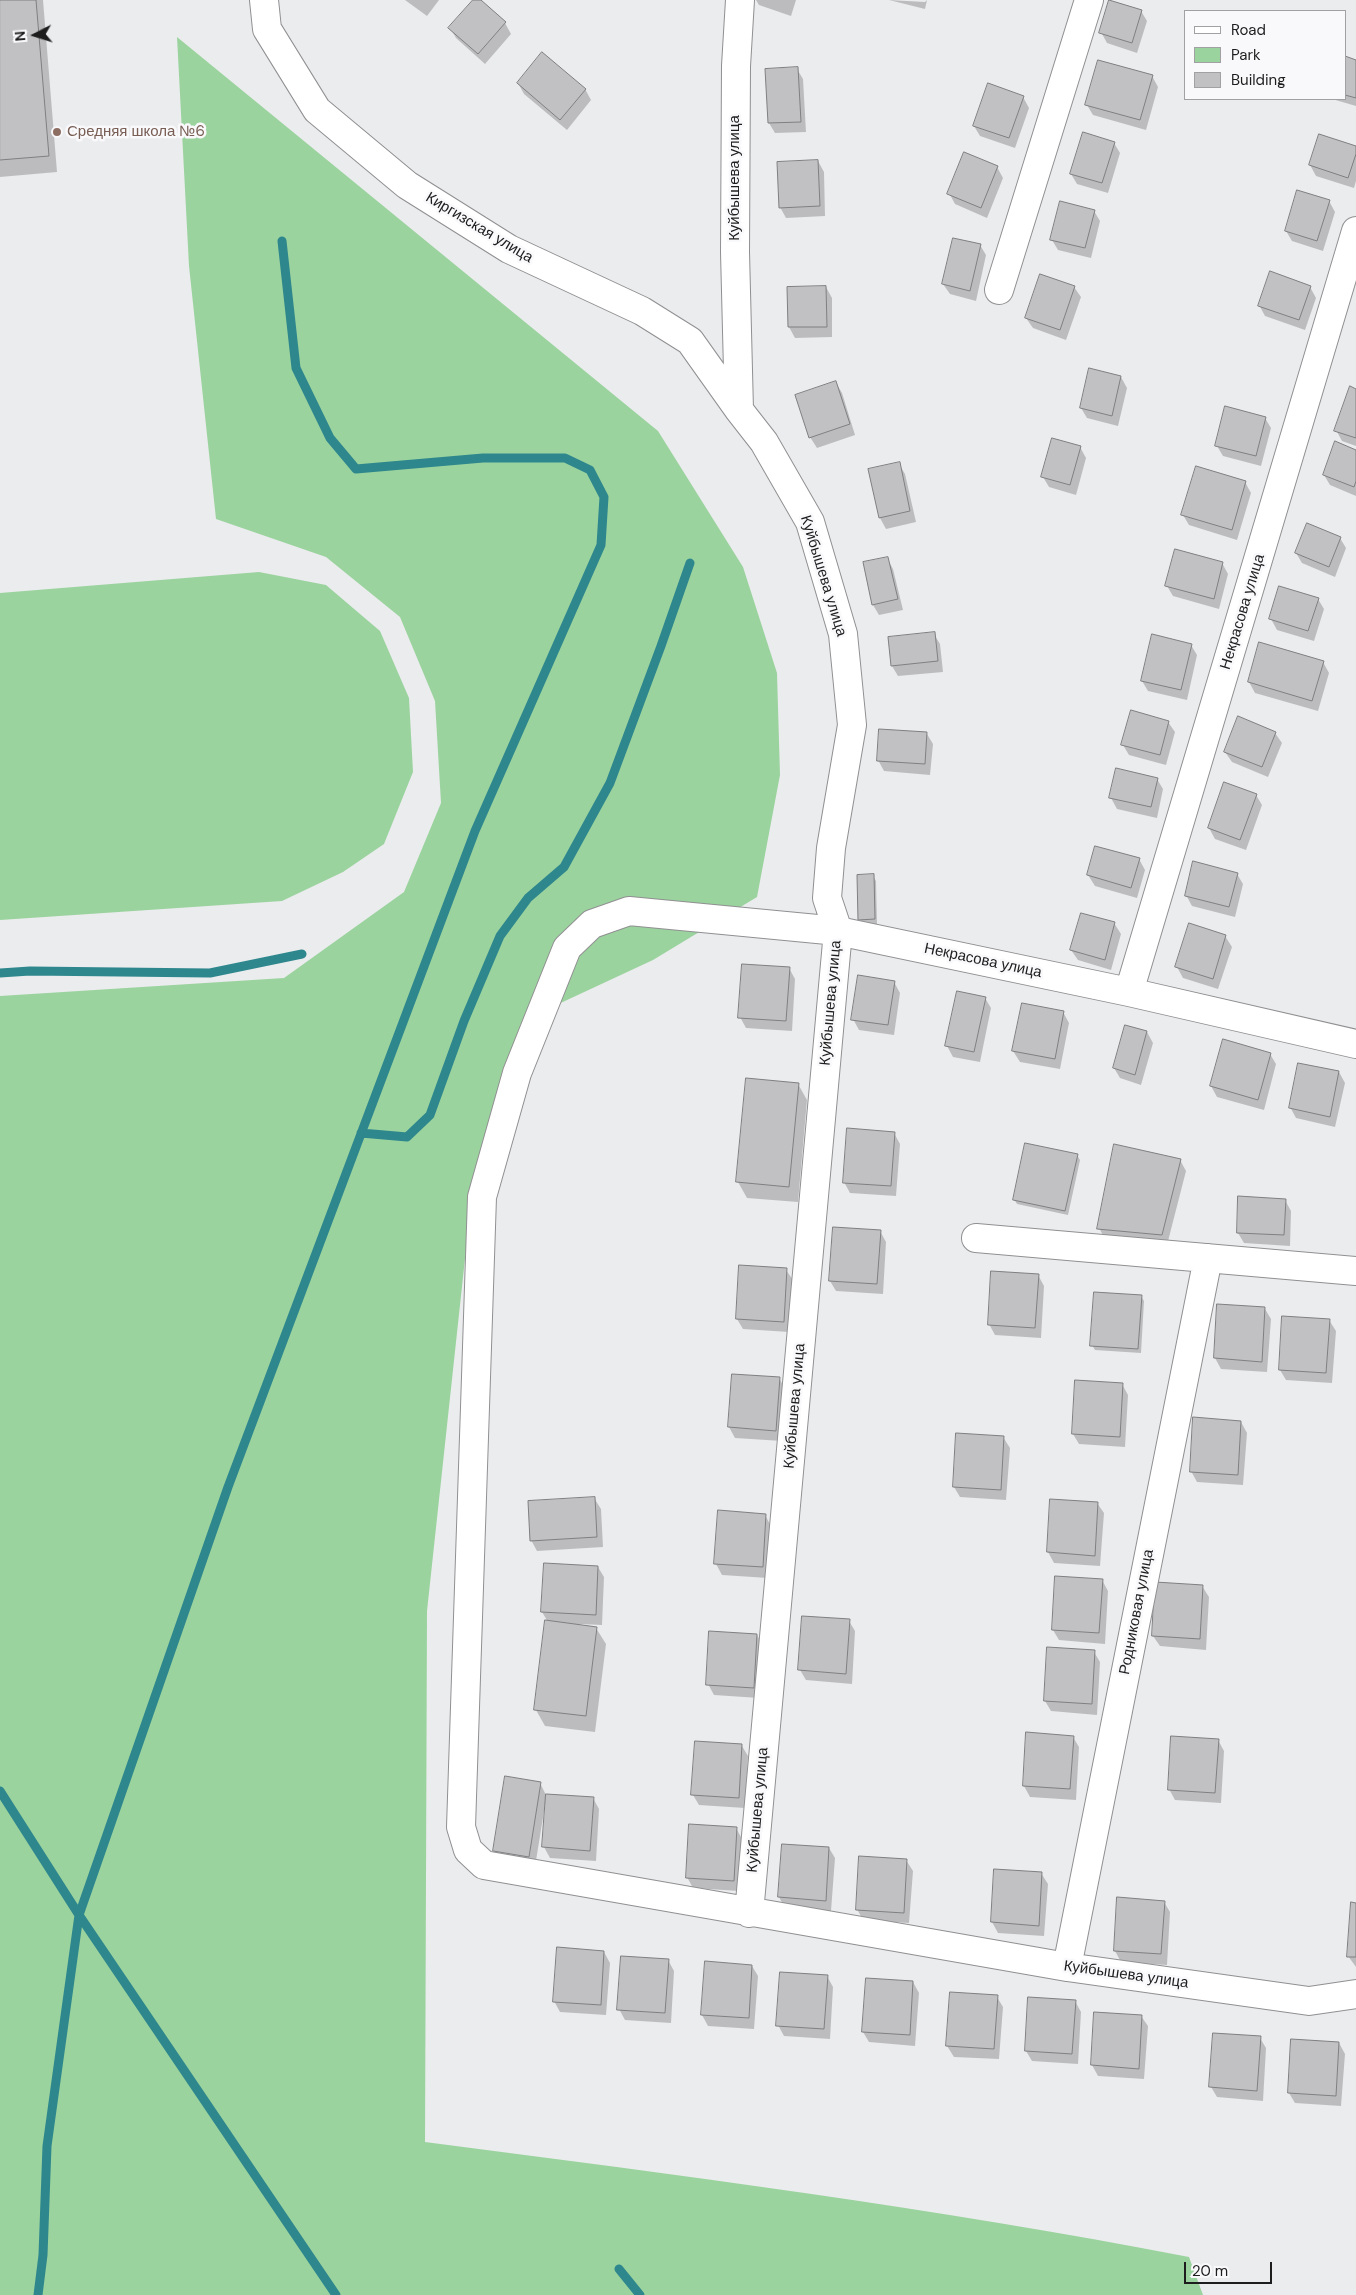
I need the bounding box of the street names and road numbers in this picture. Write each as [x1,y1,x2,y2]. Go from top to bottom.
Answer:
street label: Куйбышева улица [726,115,744,241]
street label: Киргизская улица [422,189,536,267]
street label: Куйбышева улица [796,513,850,639]
street label: Некрасова улица [1217,552,1269,672]
street label: Куйбышева улица [817,940,845,1066]
street label: Некрасова улица [923,940,1043,982]
street label: Куйбышева улица [781,1343,809,1469]
street label: Родниковая улица [1116,1548,1158,1676]
street label: Куйбышева улица [744,1747,772,1873]
street label: Куйбышева улица [1062,1957,1190,1993]

